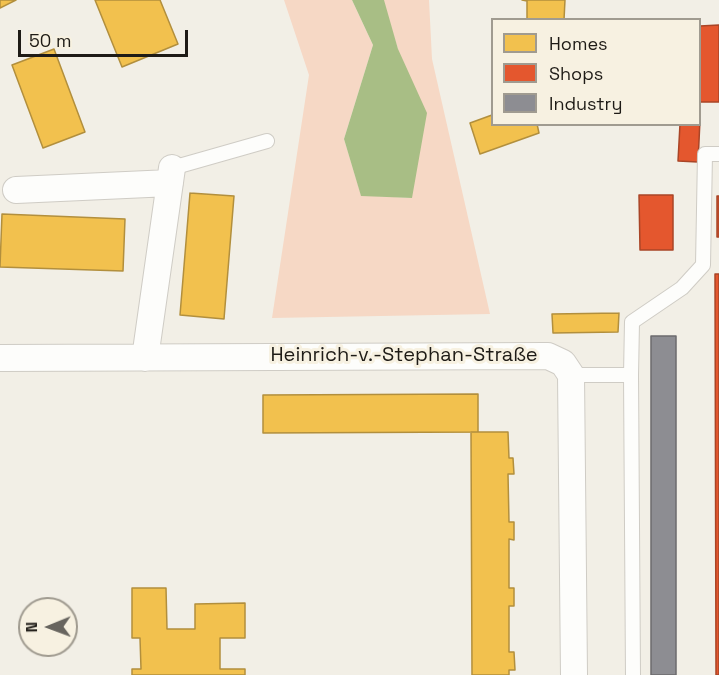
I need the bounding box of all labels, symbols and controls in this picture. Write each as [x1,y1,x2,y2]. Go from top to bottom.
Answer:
scale bar [21,18,190,56]
legend [491,18,701,126]
text: 50 m [29,29,71,52]
text: Homes [549,32,608,55]
text: Shops [549,62,603,85]
text: Industry [549,92,622,115]
street label: Heinrich-v.-Stephan-Straße [270,344,538,368]
north arrow [18,597,78,657]
text: N [21,622,42,633]

